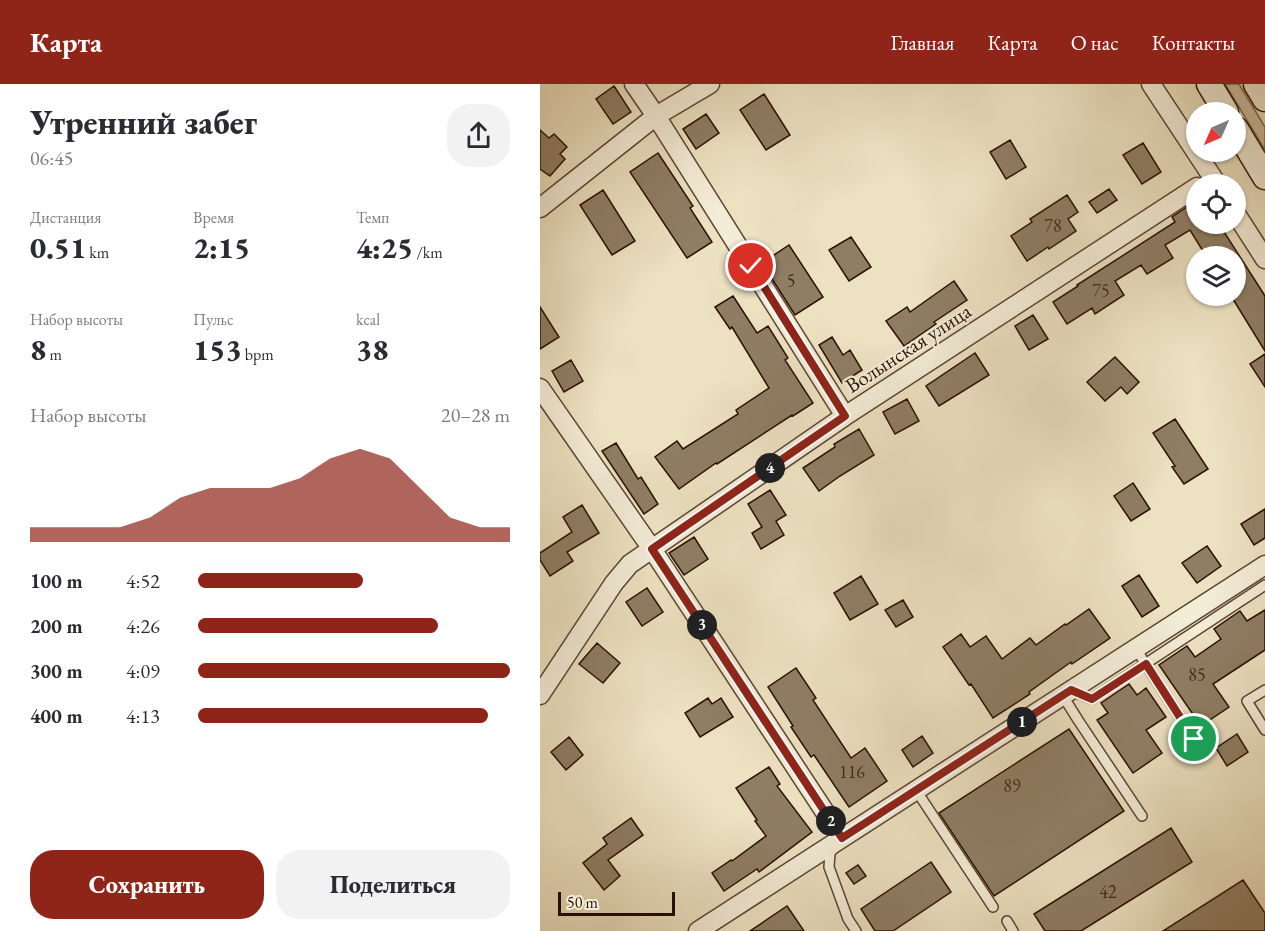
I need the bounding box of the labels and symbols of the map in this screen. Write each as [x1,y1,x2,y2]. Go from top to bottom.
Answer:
north arrow [1186,102,1246,162]
house number: 78 [1044,214,1062,237]
pin [725,240,776,291]
house number: 5 [787,269,795,292]
house number: 75 [1092,279,1110,302]
street label: Волынская улица [840,297,977,399]
pin: 4 [755,453,785,483]
pin: 3 [687,610,717,640]
house number: 85 [1188,663,1206,686]
pin: 1 [1007,707,1037,737]
pin [1168,713,1219,764]
house number: 116 [839,760,865,783]
house number: 89 [1003,774,1021,797]
pin: 2 [816,806,846,836]
house number: 42 [1099,880,1117,903]
scale bar [558,889,675,916]

